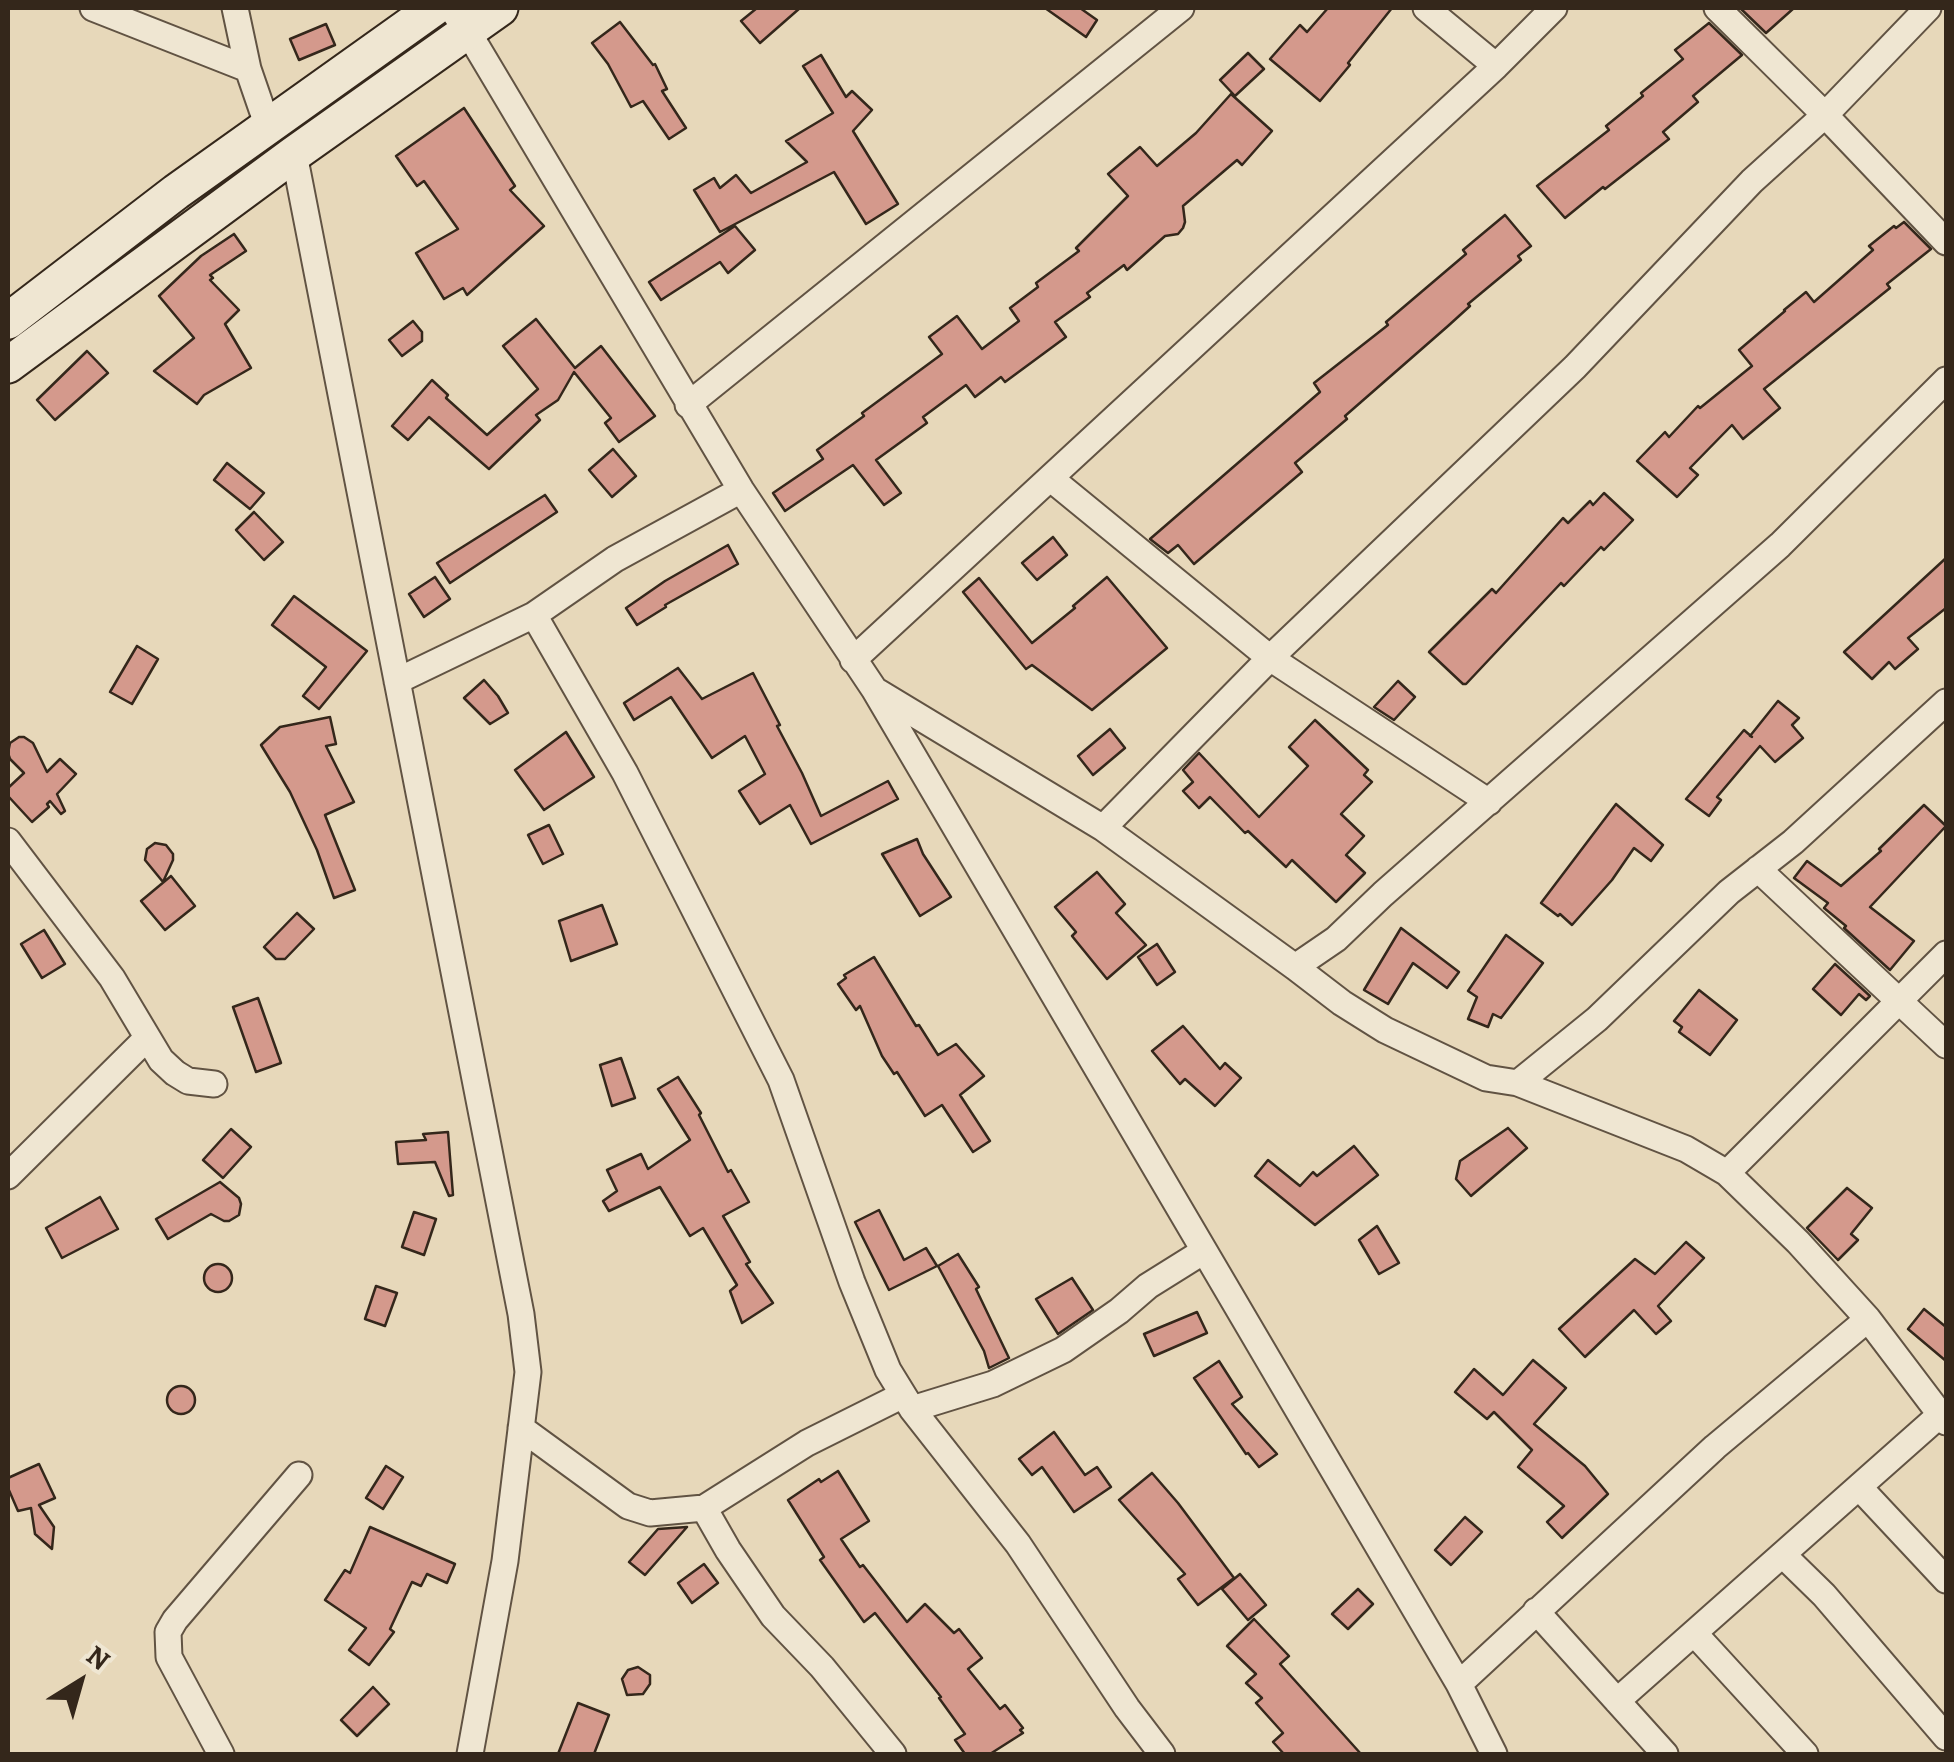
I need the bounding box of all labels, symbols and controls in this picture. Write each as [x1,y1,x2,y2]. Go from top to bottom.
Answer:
north arrow [30,1632,130,1732]
text: N [78,1637,118,1679]

